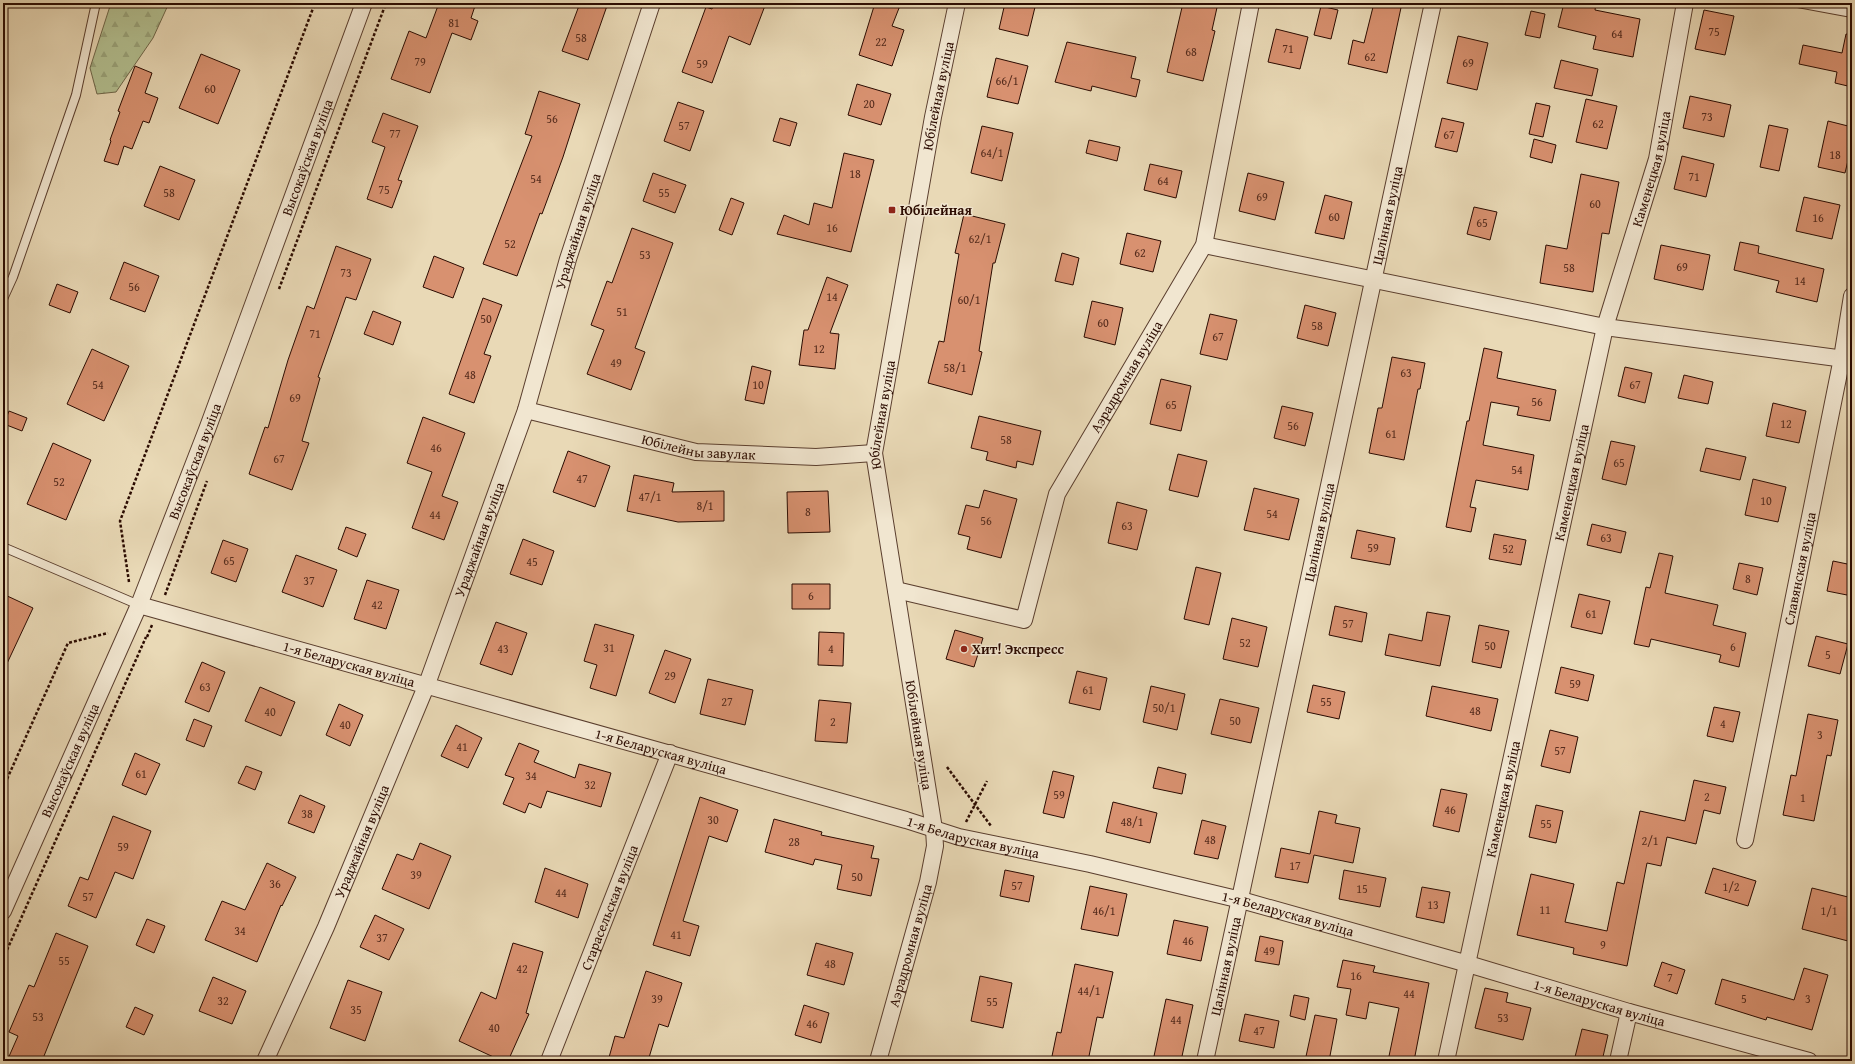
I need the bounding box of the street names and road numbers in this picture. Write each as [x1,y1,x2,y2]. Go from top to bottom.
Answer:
street label: Юбілейная вуліца [917,39,959,152]
street label: Высокаўская вуліца [277,96,338,219]
street label: Каменецкая вуліца [1627,109,1675,229]
street label: Цалінная вуліца [1367,164,1408,267]
street label: Ураджайная вуліца [550,170,606,291]
street label: Аэрадромная вуліца [1085,317,1167,436]
street label: Юбілейная вуліца [864,358,900,471]
street label: Высокаўская вуліца [163,400,226,522]
street label: Каменецкая вуліца [1549,422,1594,543]
street label: Юбілейны завулак [640,429,757,464]
street label: Ураджайная вуліца [449,479,509,600]
street label: Цалінная вуліца [1299,480,1339,583]
street label: Славянская вуліца [1779,510,1821,627]
street label: 1-я Беларуская вуліца [281,636,417,692]
street label: Юбілейная вуліца [900,679,938,792]
street label: Высокаўская вуліца [36,700,104,820]
street label: 1-я Беларуская вуліца [593,723,729,779]
street label: Каменецкая вуліца [1480,738,1525,859]
street label: Ураджайная вуліца [329,781,394,901]
street label: 1-я Беларуская вуліца [904,811,1041,863]
street label: Старасельская вуліца [576,842,643,973]
street label: Аэрадромная вуліца [884,881,937,1009]
street label: 1-я Беларуская вуліца [1220,886,1356,941]
street label: Цалінная вуліца [1205,915,1246,1018]
street label: 1-я Беларуская вуліца [1531,974,1668,1031]

